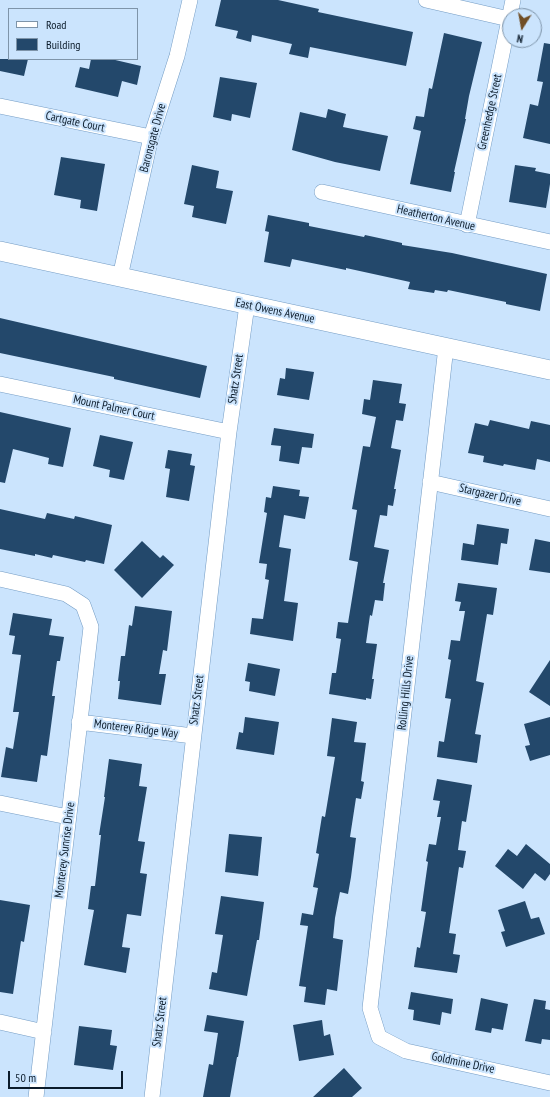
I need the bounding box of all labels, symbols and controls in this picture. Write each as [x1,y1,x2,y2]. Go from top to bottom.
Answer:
legend [8,8,138,60]
north arrow [502,8,542,48]
text: Road [46,17,66,32]
text: N [516,31,524,46]
text: Building [46,37,81,52]
street label: Greenhedge Street [475,73,505,151]
street label: Baronsgate Drive [137,102,169,174]
street label: Cartgate Court [44,109,106,135]
street label: Heatherton Avenue [395,202,477,234]
street label: East Owens Avenue [234,296,316,326]
street label: Shatz Street [225,353,247,405]
street label: Mount Palmer Court [72,392,156,424]
street label: Stargazer Drive [458,481,522,509]
street label: Rolling Hills Drive [395,655,417,731]
street label: Shatz Street [187,674,207,726]
street label: Monterey Ridge Way [93,717,179,741]
street label: Monterey Sunrise Drive [52,801,78,899]
street label: Shatz Street [150,996,170,1048]
street label: Goldmine Drive [430,1049,496,1077]
scale bar [10,1063,125,1089]
text: 50 m [15,1070,36,1085]

